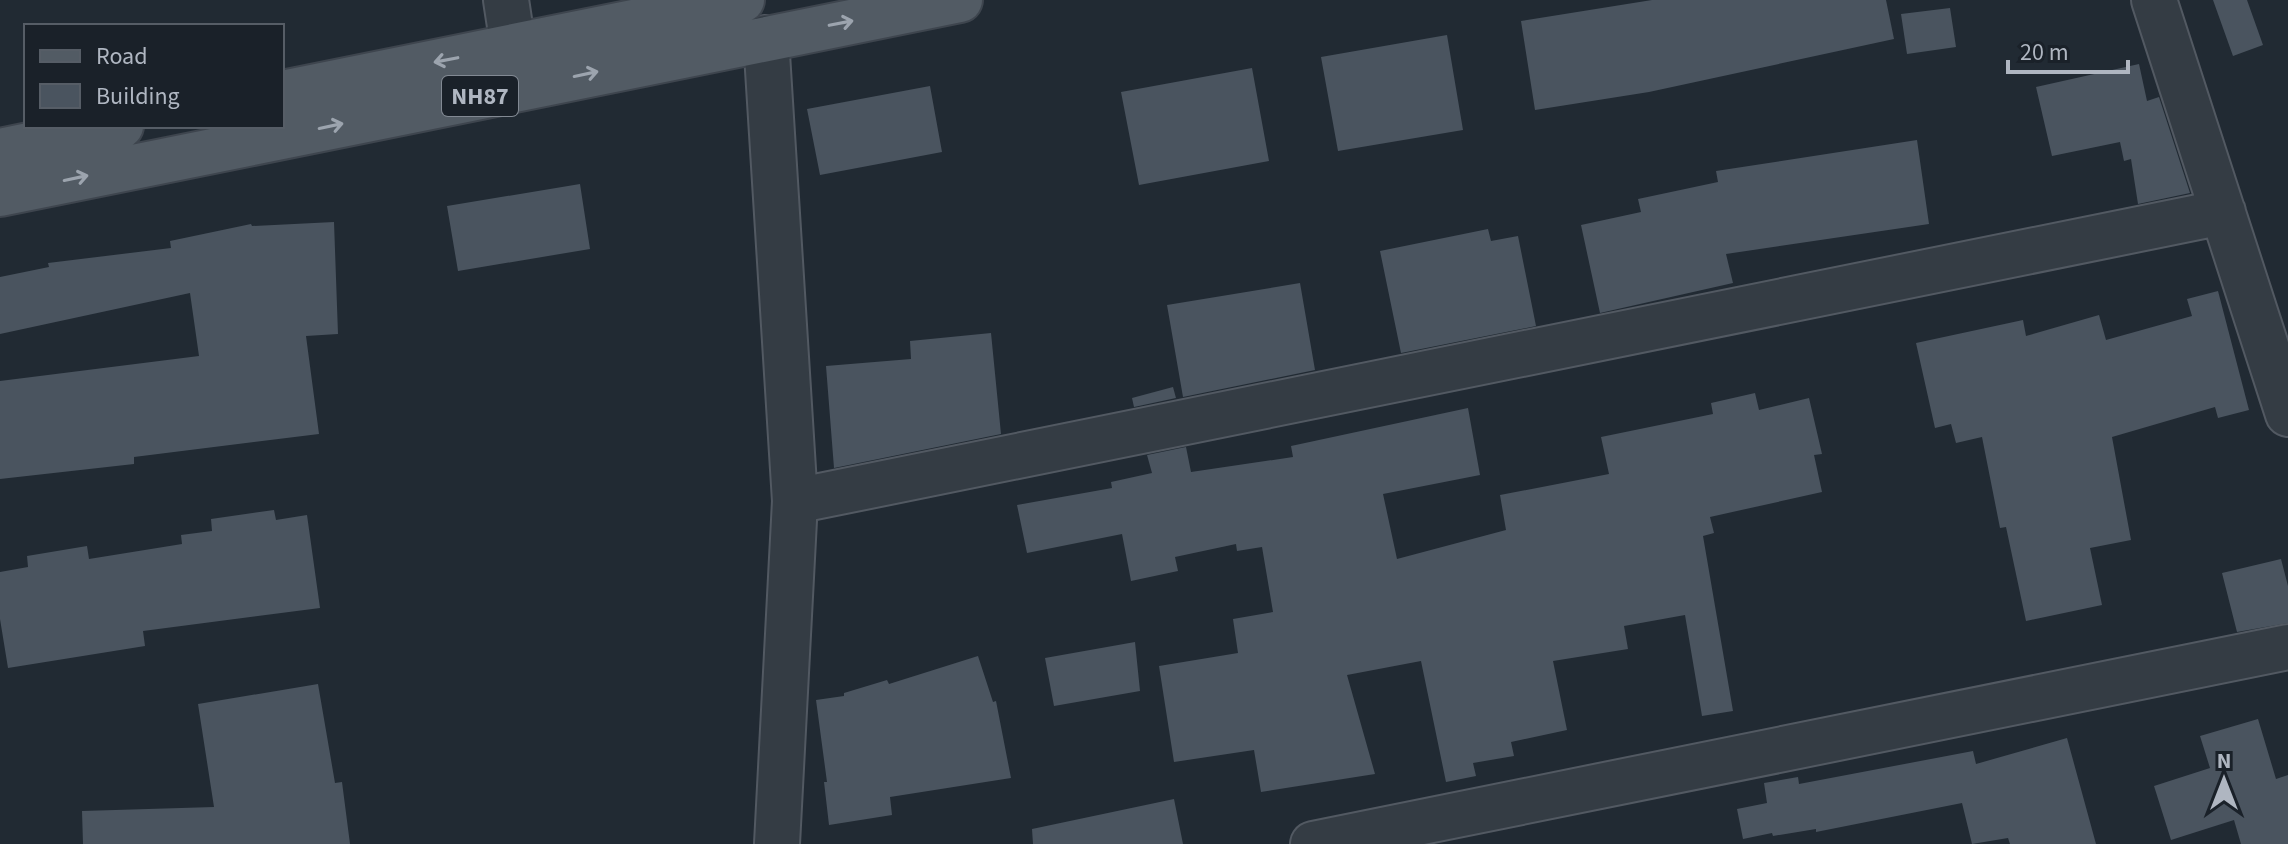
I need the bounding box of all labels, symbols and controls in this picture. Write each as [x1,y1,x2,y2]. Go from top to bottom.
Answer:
one-way arrow [828,15,853,30]
legend [24,24,284,128]
scale bar [2008,24,2128,74]
text: 20 m [2020,35,2069,70]
text: Road [96,39,148,74]
one-way arrow [434,53,459,68]
one-way arrow [573,66,598,81]
road number: NH87 [442,76,518,116]
text: Building [96,79,180,114]
one-way arrow [318,118,343,133]
one-way arrow [63,170,89,185]
north arrow [2184,740,2264,820]
text: N [2217,745,2231,777]

